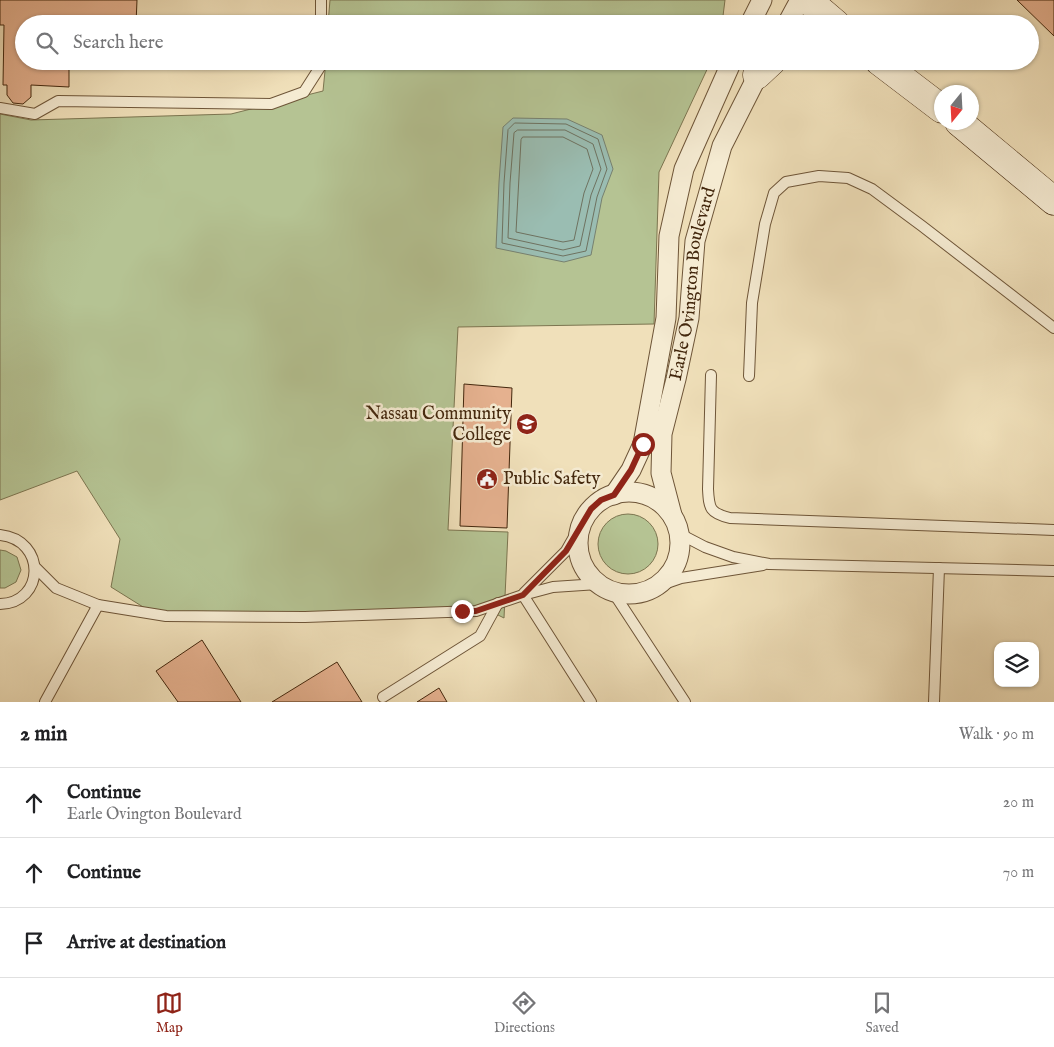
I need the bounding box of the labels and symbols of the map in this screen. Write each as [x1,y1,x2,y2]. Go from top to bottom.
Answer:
north arrow [934,85,979,130]
street label: Earle Ovington Boulevard [664,184,721,383]
place label: Nassau Community College [365,403,511,447]
school or university icon: Nassau Community College [515,412,539,436]
route start [632,433,655,456]
public building icon: Public Safety [475,467,499,491]
place label: Public Safety [503,468,601,491]
route end [451,600,474,623]

